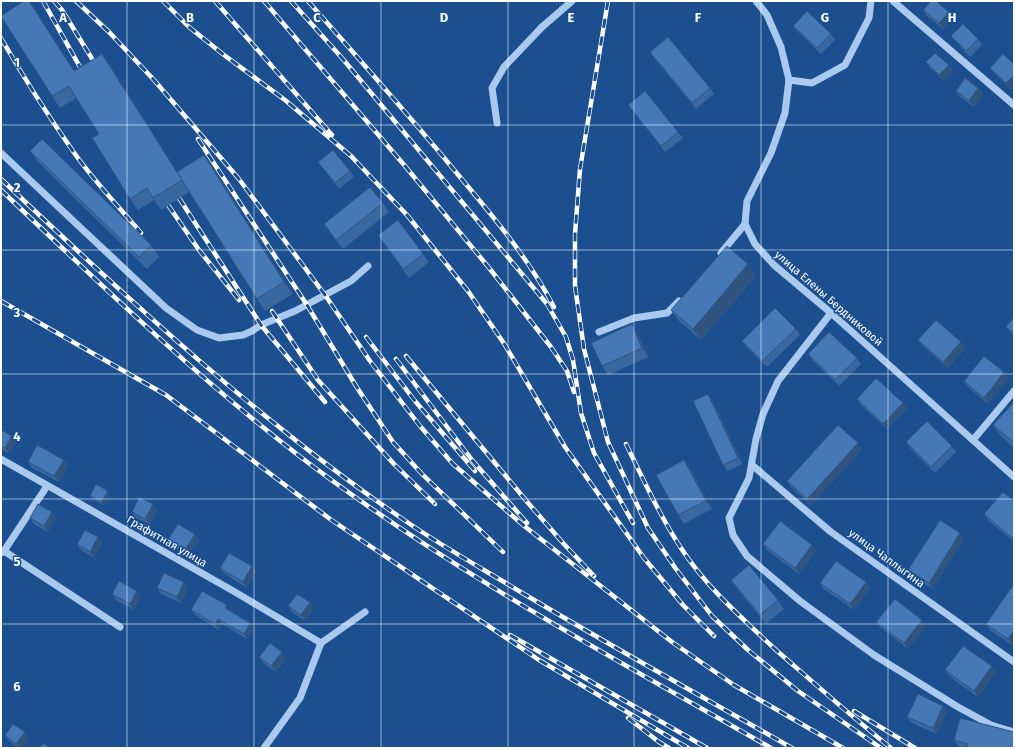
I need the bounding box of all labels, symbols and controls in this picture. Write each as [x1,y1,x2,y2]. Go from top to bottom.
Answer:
text: A [58,10,67,25]
text: B [186,10,194,25]
text: C [313,10,321,25]
text: D [440,10,449,25]
text: E [568,10,575,25]
text: F [695,10,702,25]
text: G [821,10,829,25]
text: H [948,10,956,25]
text: 1 [14,55,20,70]
text: 2 [14,180,21,195]
street label: улица Елены Бердниковой [772,248,885,349]
text: 3 [13,305,21,320]
text: 4 [13,429,21,444]
street label: Графитная улица [124,513,209,570]
street label: улица Чаплыгина [846,526,927,590]
text: 5 [14,554,21,569]
text: 6 [13,679,21,694]

